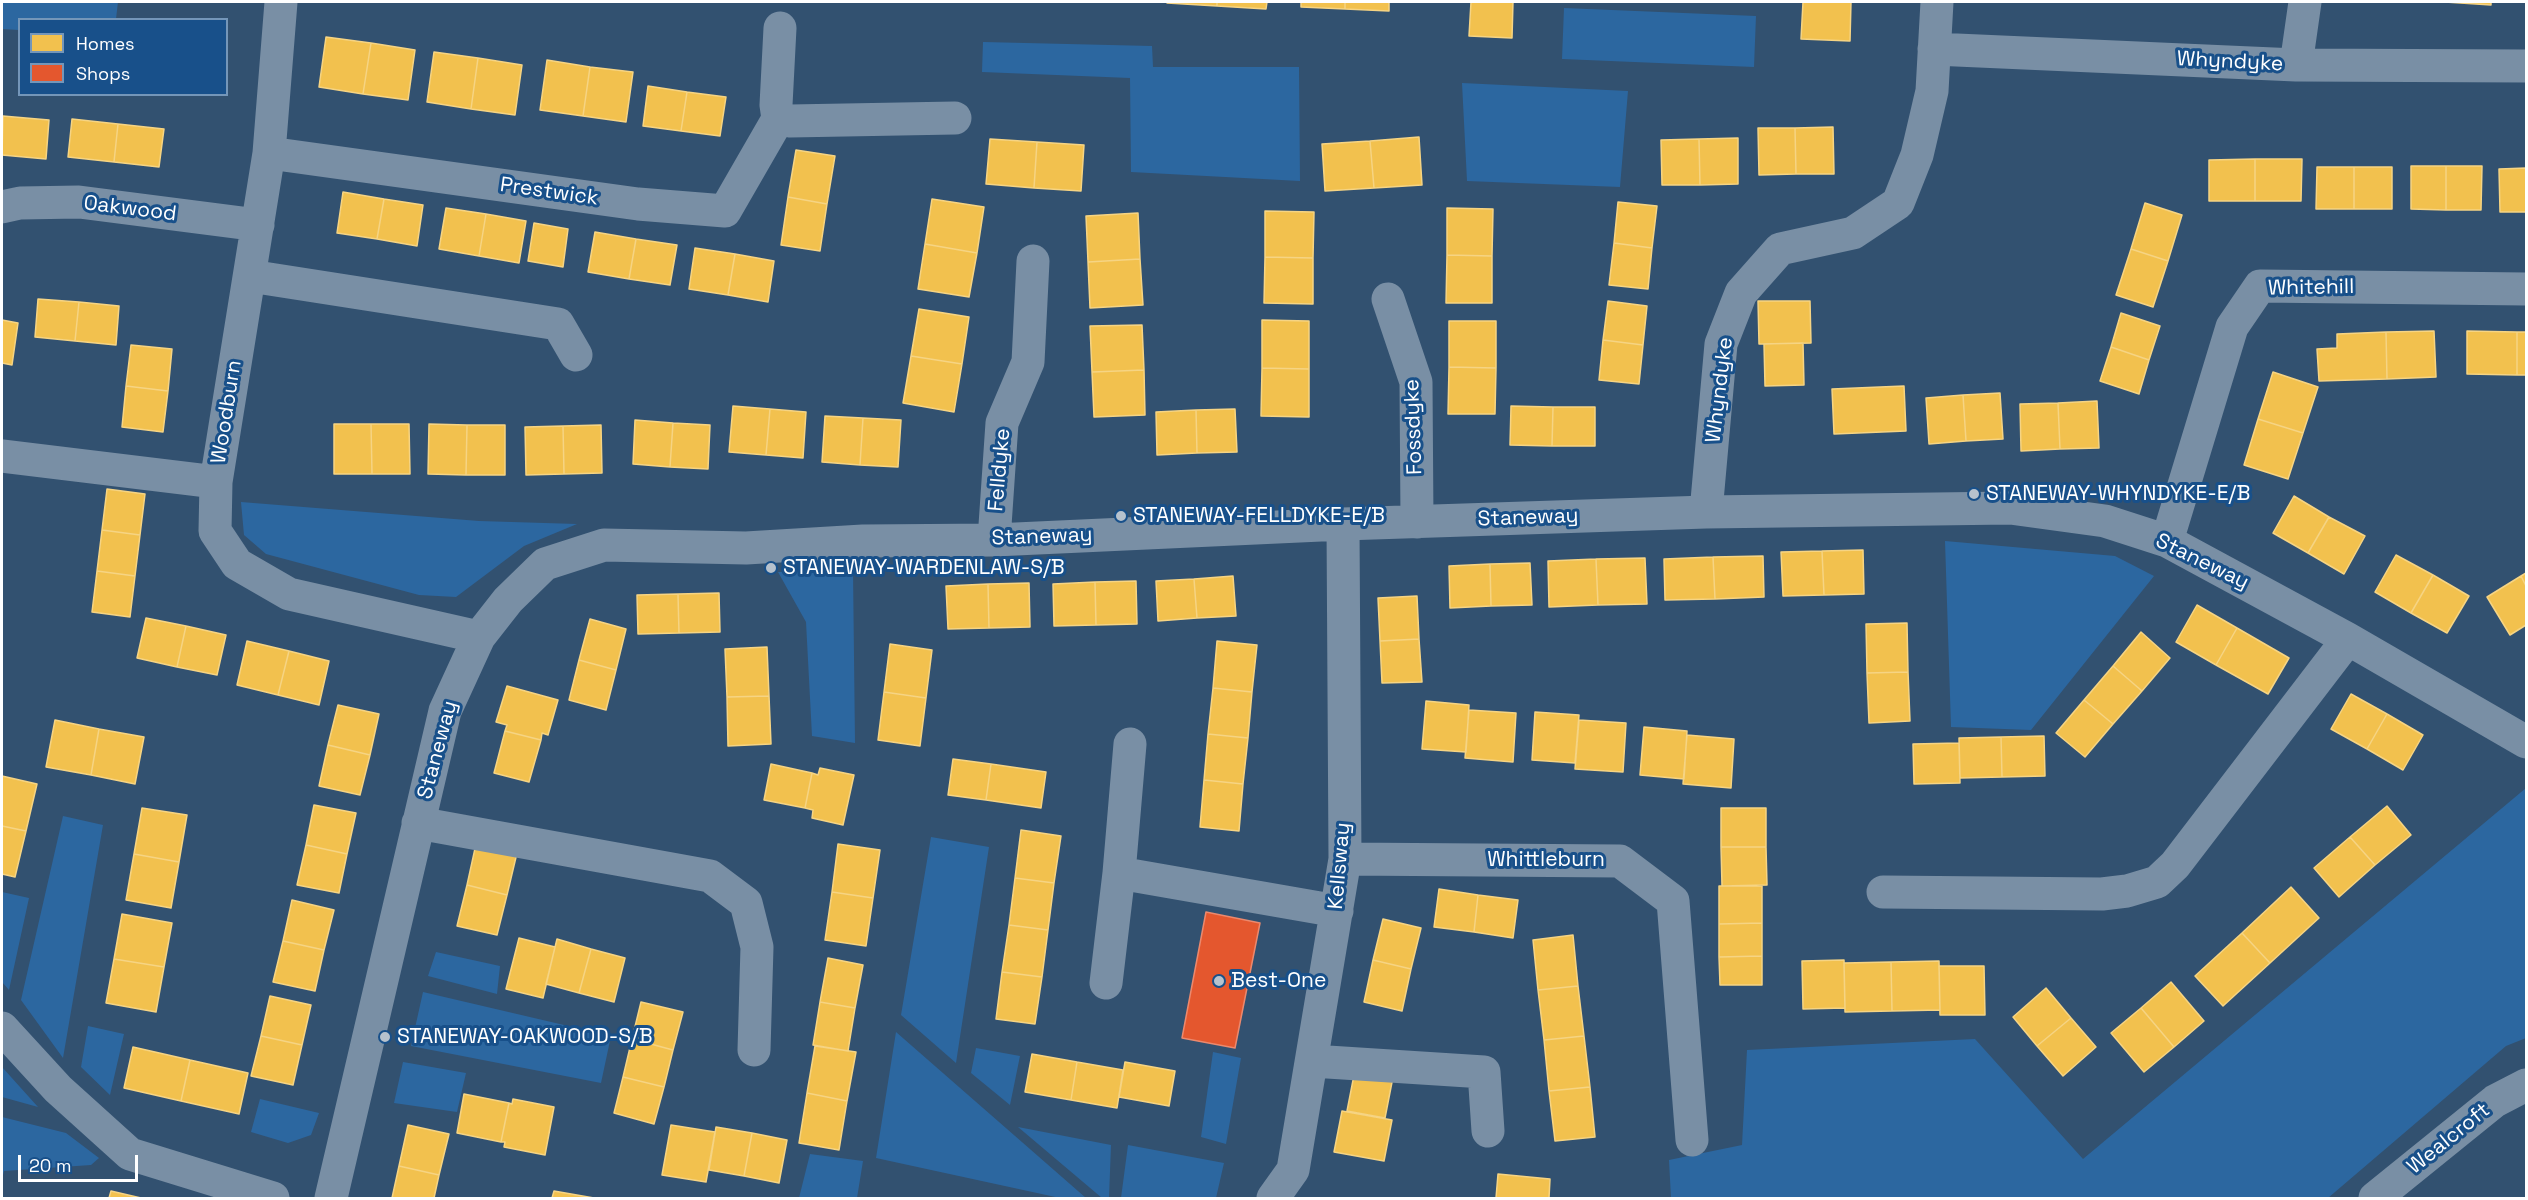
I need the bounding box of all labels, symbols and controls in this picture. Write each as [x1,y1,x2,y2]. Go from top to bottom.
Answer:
legend [18,18,228,96]
text: Homes [76,32,135,55]
street label: Whyndyke [2176,47,2284,77]
text: Shops [76,62,130,85]
street label: Prestwick [498,173,600,211]
street label: Oakwood [82,191,178,227]
street label: Whitehill [2268,275,2354,301]
street label: Whyndyke [1701,336,1739,444]
street label: Woodburn [206,358,248,466]
street label: Fossdyke [1400,379,1428,475]
street label: Felldyke [984,427,1016,513]
place label: STANEWAY-WHYNDYKE-E/B [1986,481,2250,507]
marker: STANEWAY-WHYNDYKE-E/B [1967,487,1981,501]
place label: STANEWAY-FELLDYKE-E/B [1133,503,1385,529]
street label: Staneway [1477,504,1579,532]
marker: STANEWAY-FELLDYKE-E/B [1114,509,1128,523]
street label: Staneway [991,523,1093,551]
street label: Staneway [2151,529,2253,595]
place label: STANEWAY-WARDENLAW-S/B [783,555,1065,581]
marker: STANEWAY-WARDENLAW-S/B [764,561,778,575]
street label: Staneway [413,698,463,802]
street label: Kellsway [1324,821,1356,911]
street label: Whittleburn [1487,847,1605,873]
place label: Best-One [1231,968,1326,994]
marker: Best-One [1212,974,1226,988]
place label: STANEWAY-OAKWOOD-S/B [397,1024,653,1050]
marker: STANEWAY-OAKWOOD-S/B [378,1030,392,1044]
street label: Wealcroft [2403,1098,2495,1180]
scale bar [21,1143,141,1181]
text: 20 m [29,1154,72,1177]

